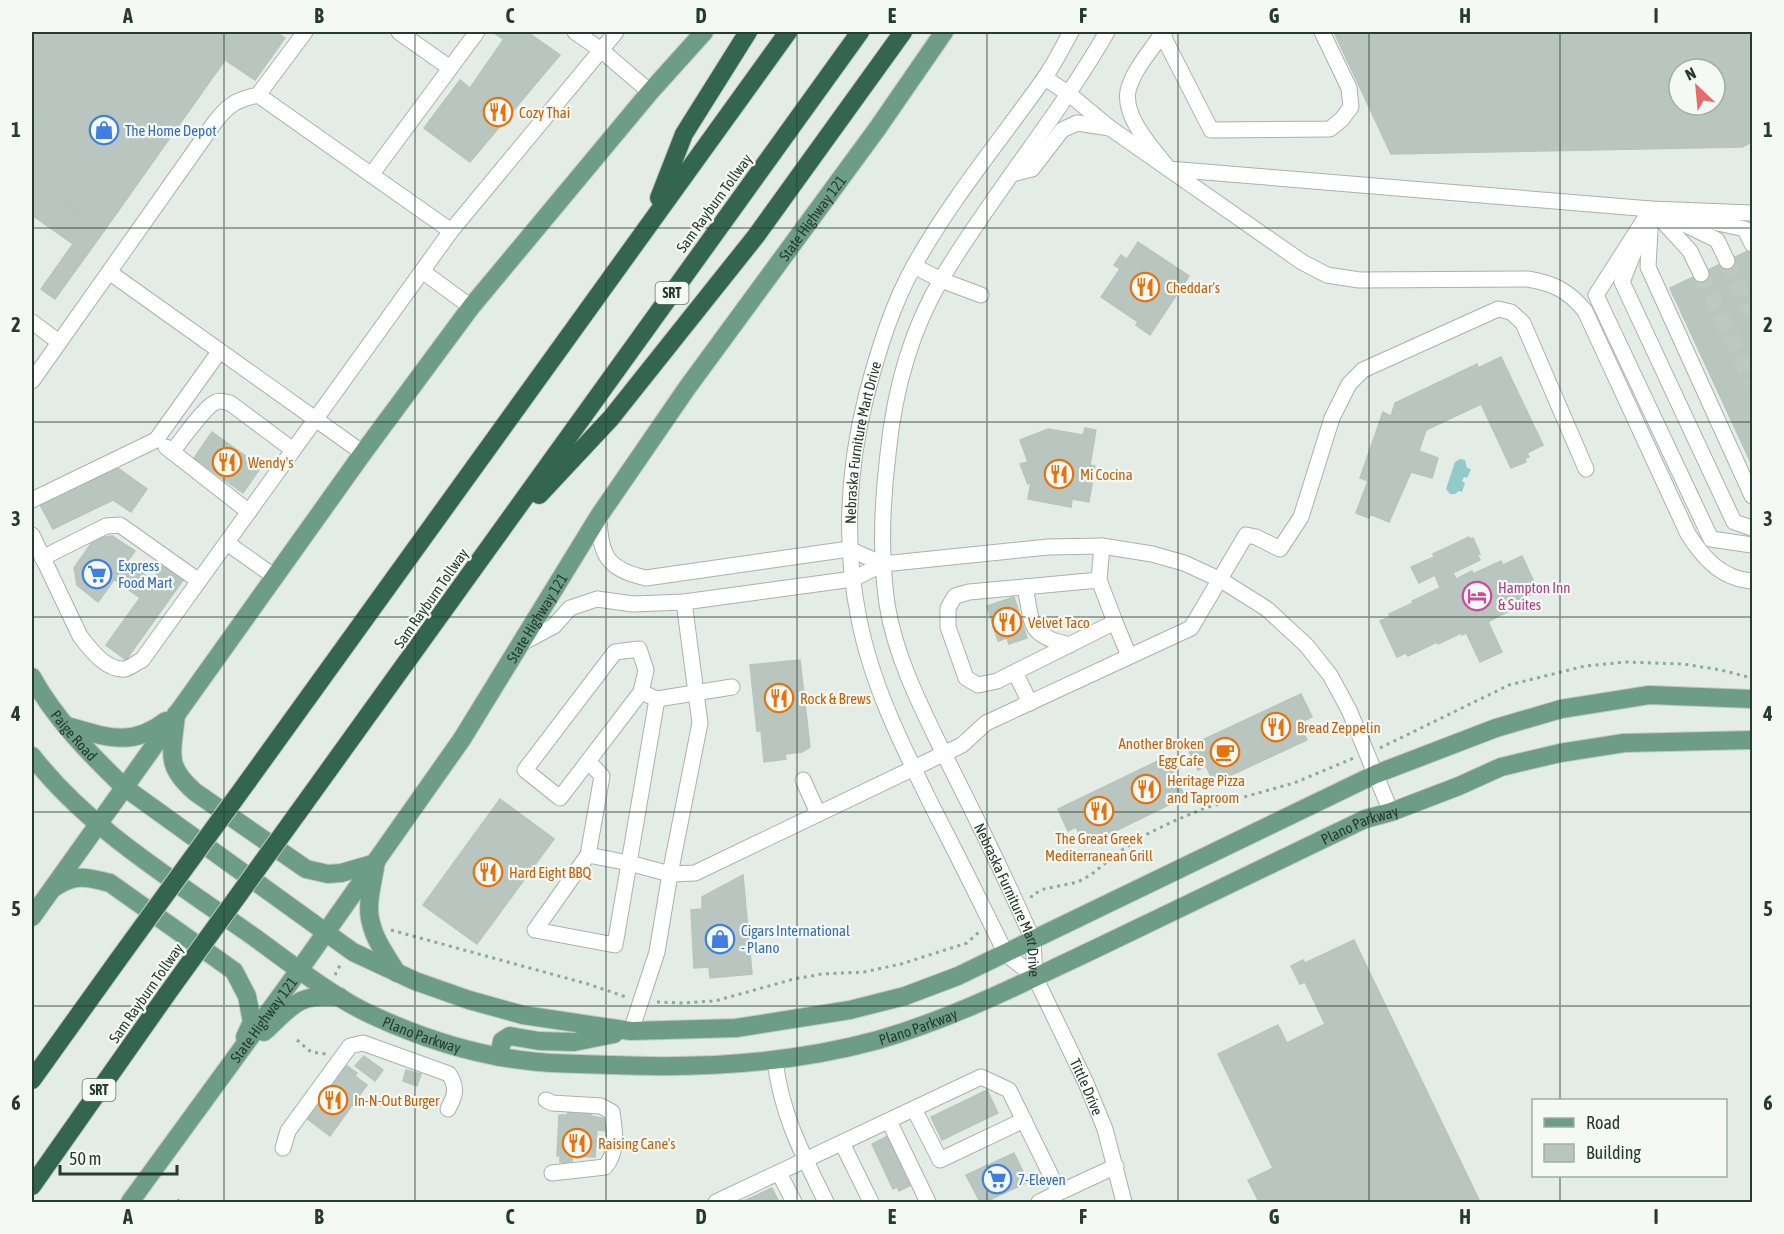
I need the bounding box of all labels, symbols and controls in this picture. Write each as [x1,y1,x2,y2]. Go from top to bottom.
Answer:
text: A [122,4,133,27]
text: B [314,4,324,27]
text: C [506,4,515,27]
text: D [695,4,707,27]
text: E [888,4,897,27]
text: F [1079,4,1087,27]
text: G [1269,4,1280,27]
text: H [1459,4,1471,27]
text: I [1653,4,1659,27]
north arrow [1667,57,1727,117]
text: N [1682,63,1699,84]
restaurant icon: Cozy Thai [482,96,514,128]
place label: Cozy Thai [519,104,570,121]
shop icon: The Home Depot [88,114,120,146]
text: 1 [11,118,21,141]
text: 1 [1763,118,1773,141]
place label: The Home Depot [125,122,217,139]
street label: Sam Rayburn Tollway [673,151,755,255]
street label: State Highway 121 [775,172,849,264]
restaurant icon: Cheddar's [1129,271,1161,303]
place label: Cheddar's [1166,279,1220,296]
road number: SRT [656,282,688,304]
text: 2 [11,313,21,336]
text: 2 [1763,313,1773,336]
street label: Nebraska Furniture Mart Drive [841,359,884,524]
restaurant icon: Wendy's [211,446,243,478]
place label: Wendy's [248,454,294,471]
restaurant icon: Mi Cocina [1043,458,1075,490]
place label: Mi Cocina [1080,466,1133,483]
text: 3 [11,507,21,530]
text: 3 [1763,507,1773,530]
street label: Sam Rayburn Tollway [390,545,472,651]
place label: Express Food Mart [118,557,173,591]
supermarket icon: Express Food Mart [81,558,113,590]
street label: State Highway 121 [503,570,570,666]
place label: Hampton Inn & Suites [1498,579,1571,613]
hotel icon: Hampton Inn & Suites [1461,580,1493,612]
restaurant icon: Velvet Taco [991,606,1023,638]
place label: Velvet Taco [1028,614,1090,631]
restaurant icon: Rock & Brews [763,682,795,714]
place label: Rock & Brews [800,690,871,707]
text: 4 [10,702,21,725]
text: 4 [1762,702,1773,725]
street label: Paige Road [48,706,101,764]
restaurant icon: Bread Zeppelin [1260,711,1292,743]
place label: Bread Zeppelin [1297,719,1381,736]
place label: Another Broken Egg Cafe [1118,735,1204,769]
cafe icon: Another Broken Egg Cafe [1209,736,1241,768]
place label: Heritage Pizza and Taproom [1167,772,1245,806]
restaurant icon: Heritage Pizza and Taproom [1130,773,1162,805]
restaurant icon: The Great Greek Mediterranean Grill [1083,795,1115,827]
street label: Plano Parkway [1318,802,1400,848]
street label: Nebraska Furniture Mart Drive [971,820,1043,978]
place label: The Great Greek Mediterranean Grill [1045,830,1153,864]
restaurant icon: Hard Eight BBQ [472,856,504,888]
place label: Hard Eight BBQ [509,864,591,881]
text: 5 [11,897,21,920]
text: 5 [1763,897,1773,920]
place label: Cigars International - Plano [741,922,850,956]
shop icon: Cigars International - Plano [704,923,736,955]
street label: Sam Rayburn Tollway [105,940,187,1046]
street label: State Highway 121 [226,973,300,1066]
street label: Plano Parkway [877,1005,959,1048]
street label: Plano Parkway [380,1012,463,1056]
street label: Tittle Drive [1067,1056,1107,1118]
road number: SRT [82,1079,116,1101]
restaurant icon: In-N-Out Burger [317,1084,349,1116]
text: 6 [11,1091,21,1114]
text: 6 [1763,1091,1773,1114]
place label: In-N-Out Burger [354,1092,440,1109]
legend [1532,1099,1727,1177]
text: Road [1586,1112,1620,1133]
restaurant icon: Raising Cane's [561,1127,593,1159]
place label: Raising Cane's [598,1135,676,1152]
scale bar [60,1138,177,1176]
text: Building [1586,1142,1641,1163]
text: 50 m [69,1148,101,1169]
supermarket icon: 7-Eleven [981,1163,1013,1195]
place label: 7-Eleven [1018,1171,1066,1188]
text: A [122,1205,133,1228]
text: B [314,1205,324,1228]
text: C [506,1205,515,1228]
text: D [695,1205,707,1228]
text: E [888,1205,897,1228]
text: F [1079,1205,1087,1228]
text: G [1269,1205,1280,1228]
text: H [1459,1205,1471,1228]
text: I [1653,1205,1659,1228]

